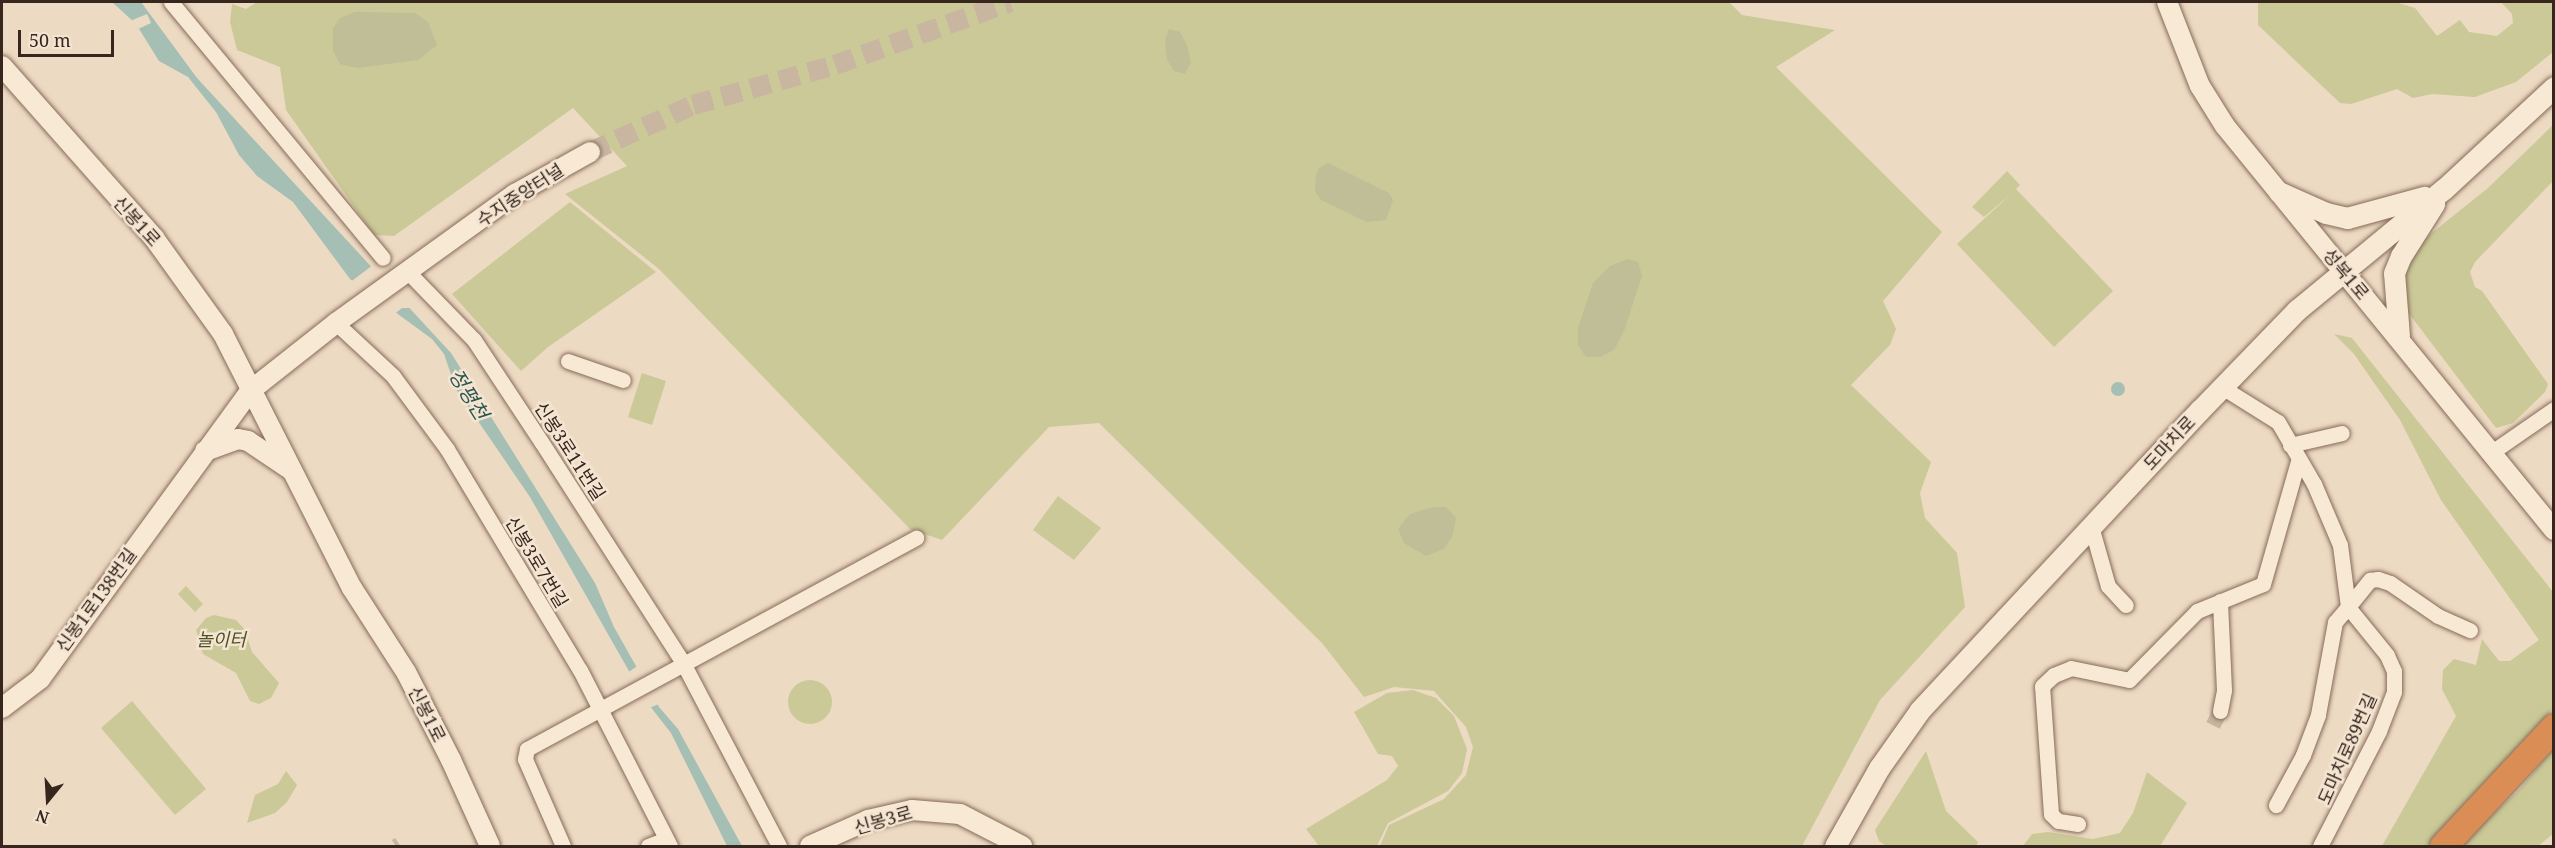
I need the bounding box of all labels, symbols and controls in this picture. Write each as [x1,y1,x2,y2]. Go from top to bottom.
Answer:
scale bar [21,18,117,56]
text: 50 m [29,28,71,52]
street label: 수지중앙터널 [472,159,568,231]
street label: 신봉1로 [109,192,165,250]
street label: 성복1로 [2319,244,2373,304]
water label: 정평천 [444,364,494,424]
street label: 신봉3로11번길 [530,398,610,504]
street label: 도마치로 [2139,411,2199,475]
street label: 신봉3로7번길 [501,512,573,612]
street label: 신봉1로138번길 [51,544,141,656]
park label: 놀이터 [196,628,246,650]
street label: 신봉1로 [404,682,450,746]
street label: 도마치로89번길 [2313,690,2381,808]
north arrow [18,770,78,830]
street label: 신봉3로 [851,801,915,839]
text: N [33,805,52,830]

